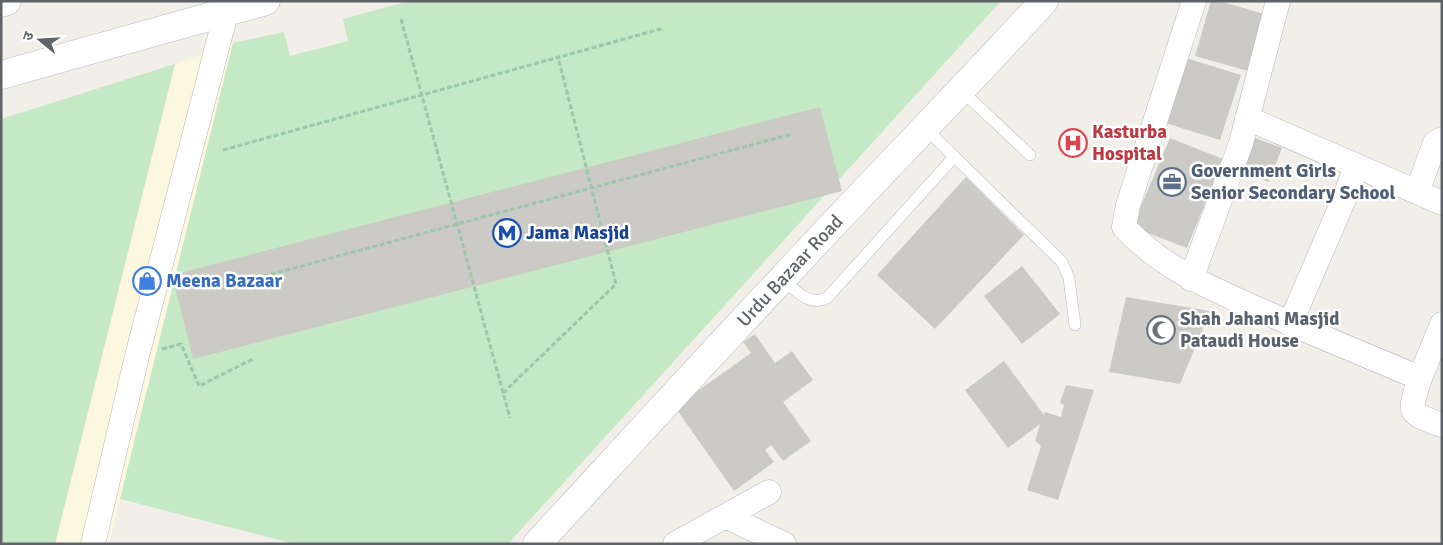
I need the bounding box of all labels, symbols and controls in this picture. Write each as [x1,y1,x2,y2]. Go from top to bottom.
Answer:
north arrow [15,15,65,65]
text: उ [19,29,38,43]
place label: Kasturba Hospital [1092,120,1167,166]
hospital icon: Kasturba Hospital [1058,128,1088,158]
place label: Government Girls Senior Secondary School [1191,159,1395,205]
office icon: Government Girls Senior Secondary School [1157,167,1187,197]
street label: Urdu Bazaar Road [732,210,848,332]
metro station icon: Jama Masjid [492,218,522,248]
place label: Jama Masjid [526,221,629,245]
shop icon: Meena Bazaar [132,266,162,296]
place label: Meena Bazaar [166,269,282,293]
place label: Shah Jahani Masjid Pataudi House [1180,307,1340,353]
mosque icon: Shah Jahani Masjid Pataudi House [1146,315,1176,345]

